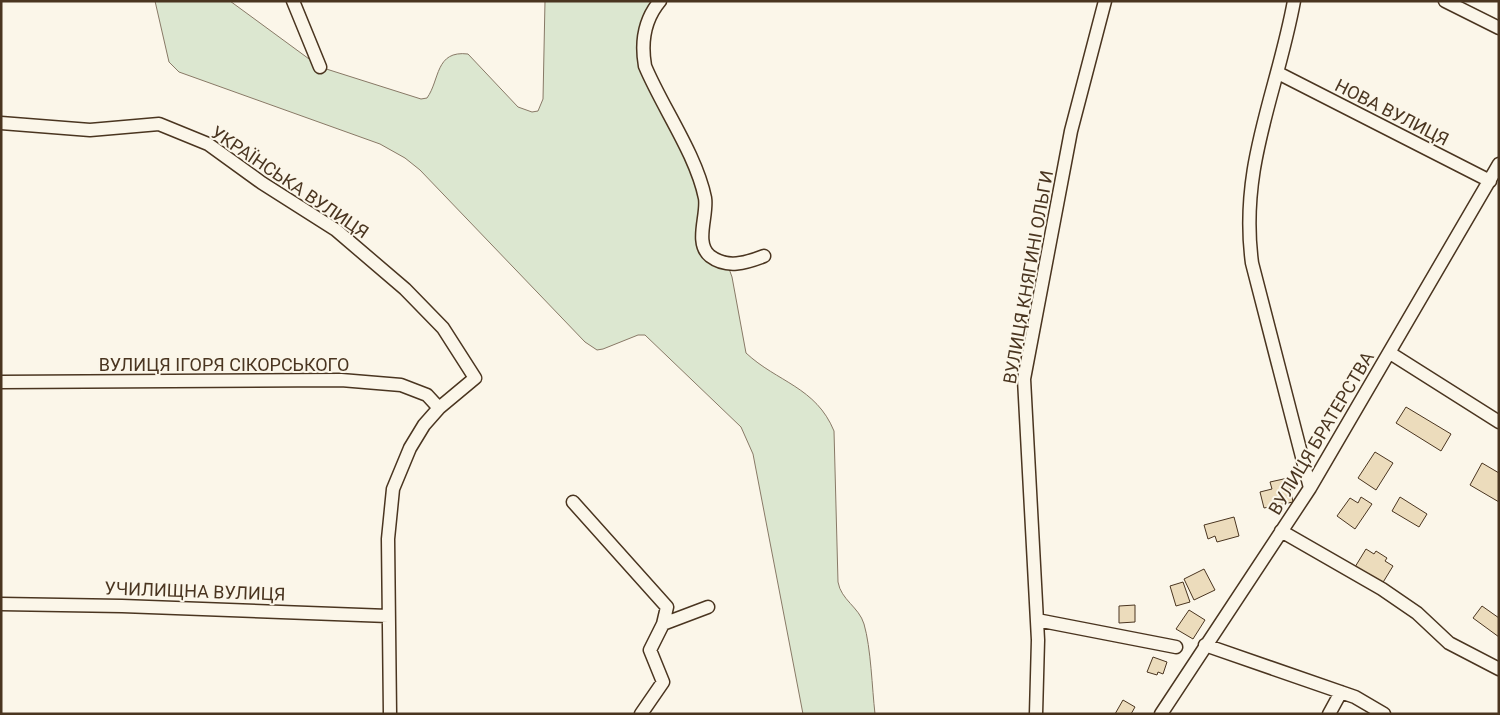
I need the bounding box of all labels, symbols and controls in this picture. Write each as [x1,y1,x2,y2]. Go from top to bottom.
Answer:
street label: НОВА ВУЛИЦЯ [1332,74,1452,150]
street label: УКРАЇНСЬКА ВУЛИЦЯ [207,121,373,243]
street label: ВУЛИЦЯ КНЯГИНІ ОЛЬГИ [999,169,1057,385]
street label: ВУЛИЦЯ БРАТЕРСТВА [1264,348,1378,518]
street label: ВУЛИЦЯ ІГОРЯ СІКОРСЬКОГО [99,354,349,375]
street label: УЧИЛИЩНА ВУЛИЦЯ [104,577,286,605]

